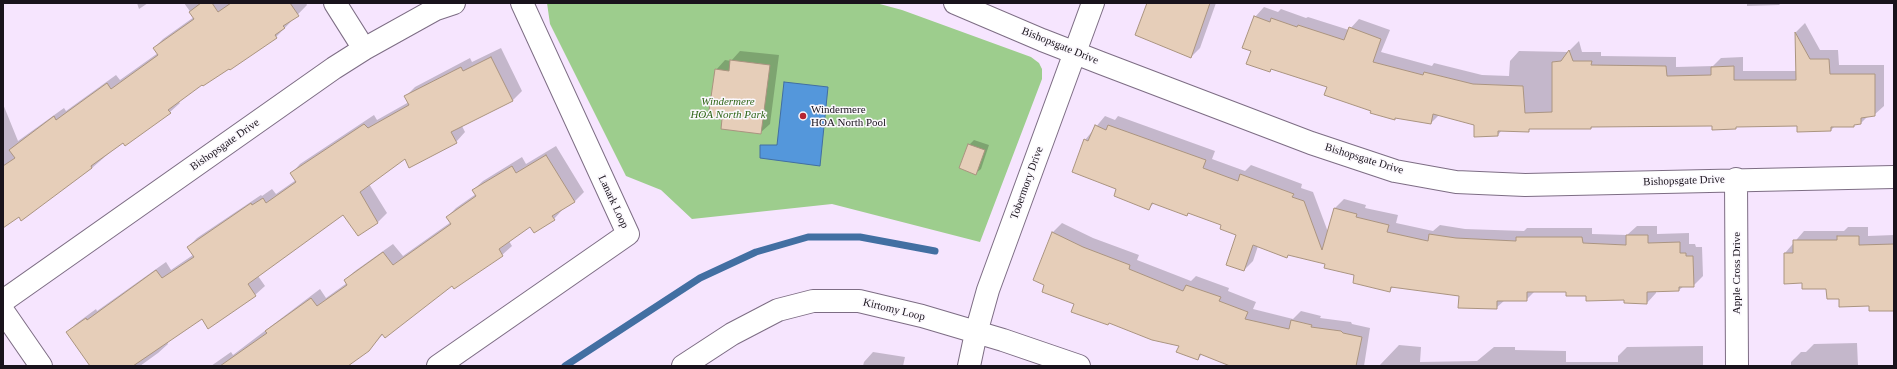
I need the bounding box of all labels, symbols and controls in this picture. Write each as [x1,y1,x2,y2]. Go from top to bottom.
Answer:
street label: Bishopsgate Drive [1020,25,1100,67]
park label: Windermere HOA North Park [690,95,766,121]
place label: Windermere HOA North Pool [811,103,886,129]
marker: Windermere HOA North Pool [798,111,808,121]
street label: Bishopsgate Drive [188,116,262,174]
street label: Bishopsgate Drive [1323,141,1405,177]
street label: Tobermory Drive [1008,145,1046,221]
street label: Lanark Loop [595,173,631,231]
street label: Bishopsgate Drive [1643,173,1725,189]
street label: Apple Cross Drive [1730,232,1744,314]
street label: Kirtomy Loop [862,296,926,324]

